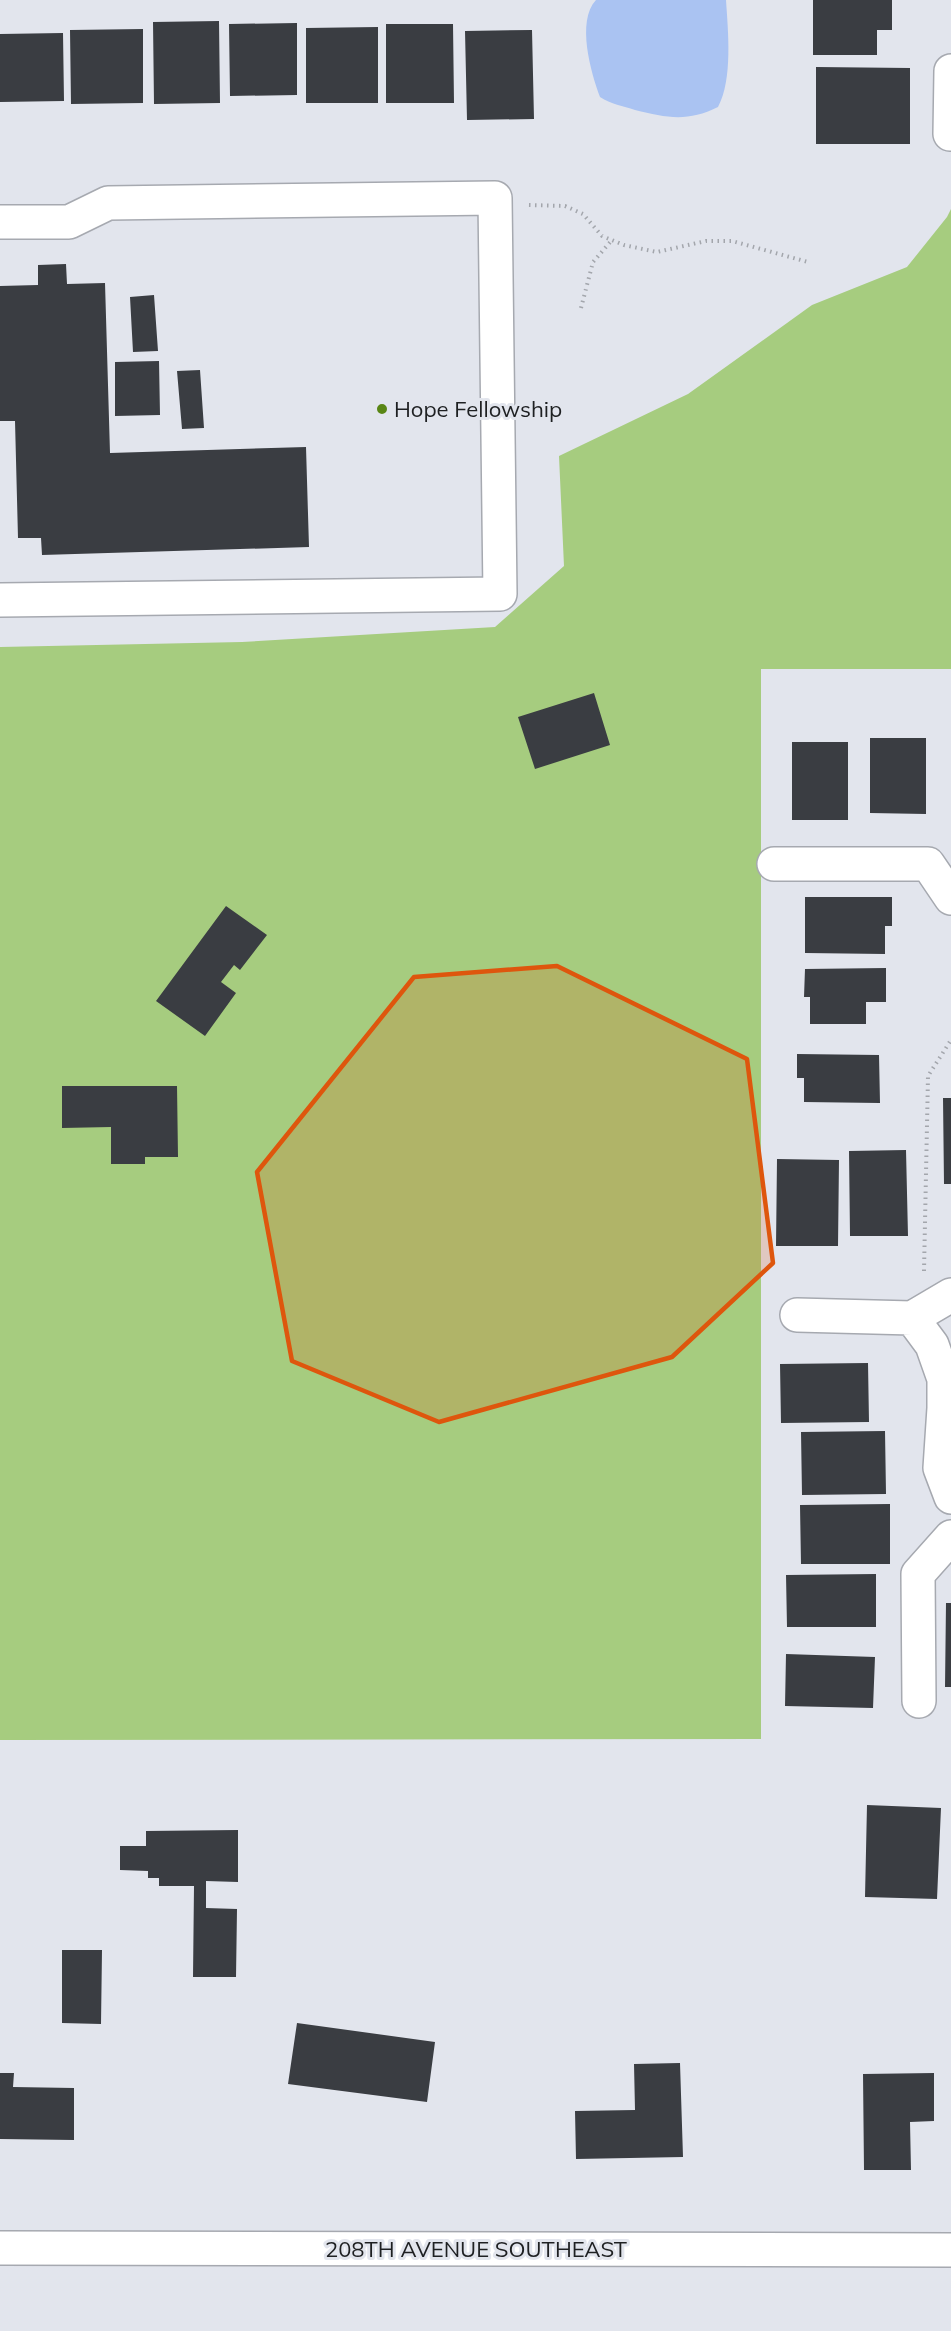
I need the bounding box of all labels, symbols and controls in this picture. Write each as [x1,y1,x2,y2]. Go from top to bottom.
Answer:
place label: Hope Fellowship [394,395,562,423]
marker: Hope Fellowship [375,402,389,416]
street label: 208TH AVENUE SOUTHEAST [325,2235,627,2263]

